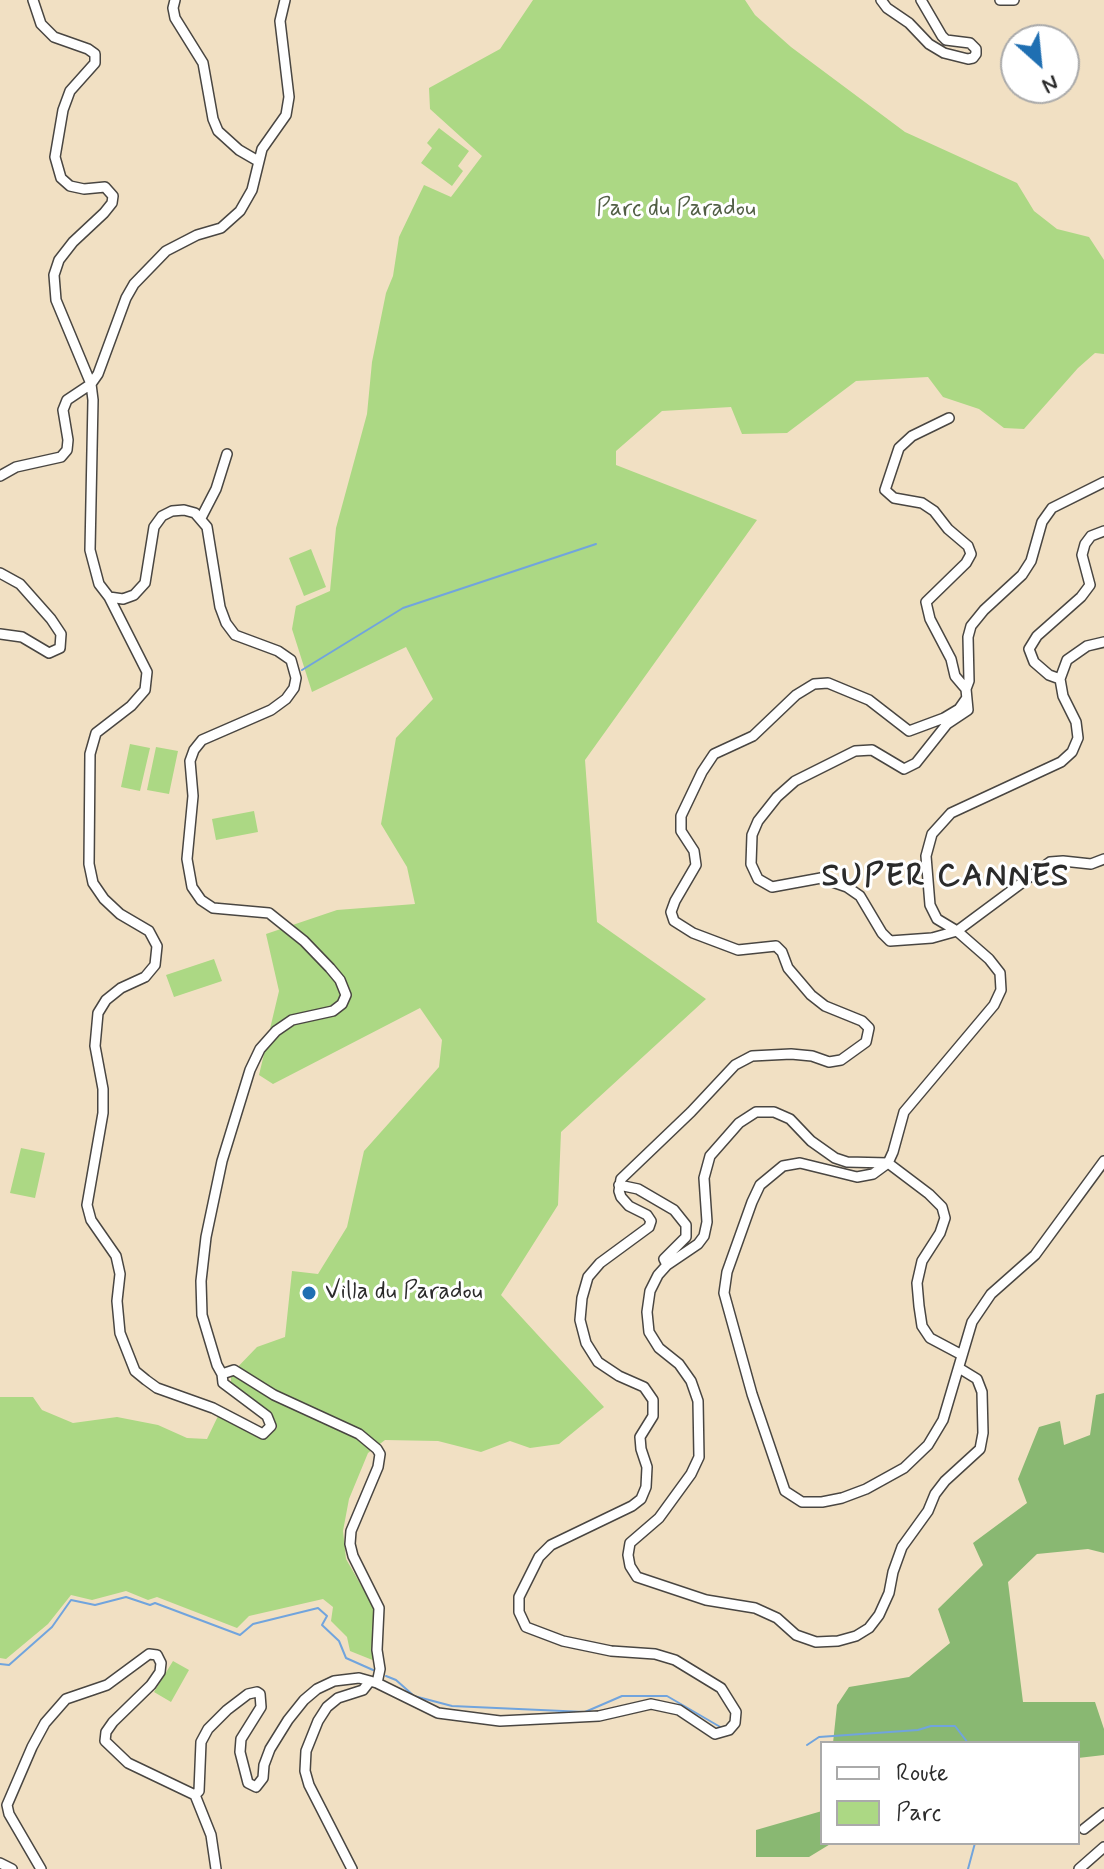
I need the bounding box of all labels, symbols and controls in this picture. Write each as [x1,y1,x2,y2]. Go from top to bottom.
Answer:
north arrow [1000,24,1080,104]
text: N [1037,68,1063,99]
park label: Parc du Paradou [596,196,756,224]
district label: SUPER CANNES [815,859,1077,897]
place label: Villa du Paradou [325,1279,483,1307]
marker: Villa du Paradou [300,1284,318,1302]
legend [820,1741,1080,1845]
text: Route [896,1758,948,1789]
text: Parc [896,1798,941,1829]

